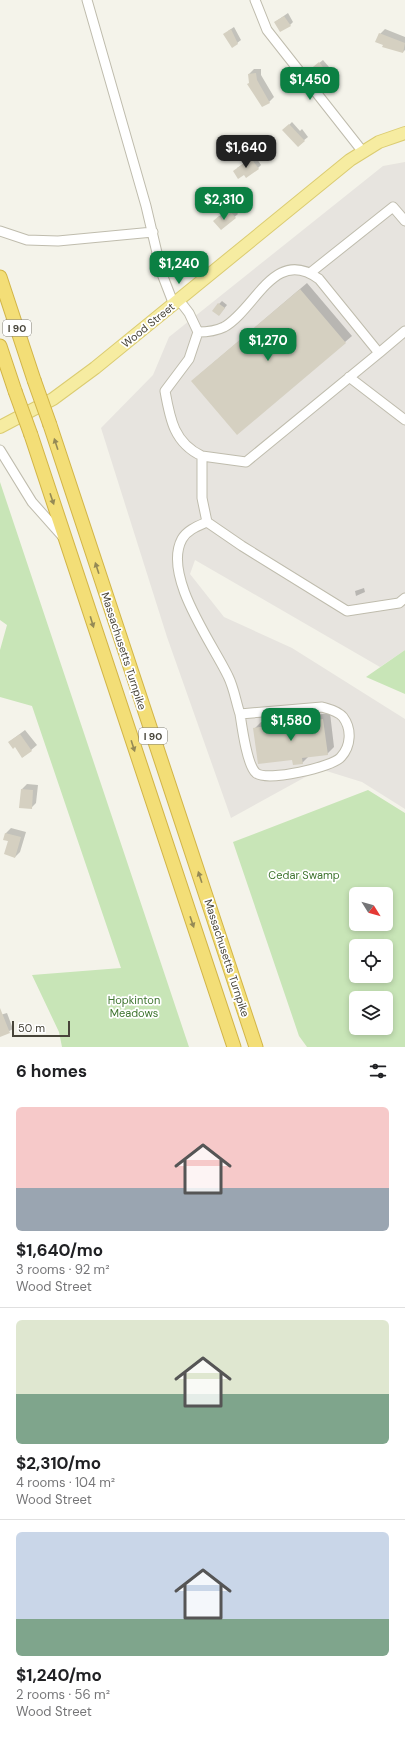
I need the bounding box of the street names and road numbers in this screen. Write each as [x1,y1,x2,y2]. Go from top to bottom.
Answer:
street label: Wood Street [119,299,177,351]
road number: I 90 [3,320,31,336]
street label: Massachusetts Turnpike [98,590,150,712]
road number: I 90 [139,728,167,744]
street label: Massachusetts Turnpike [201,897,253,1019]

